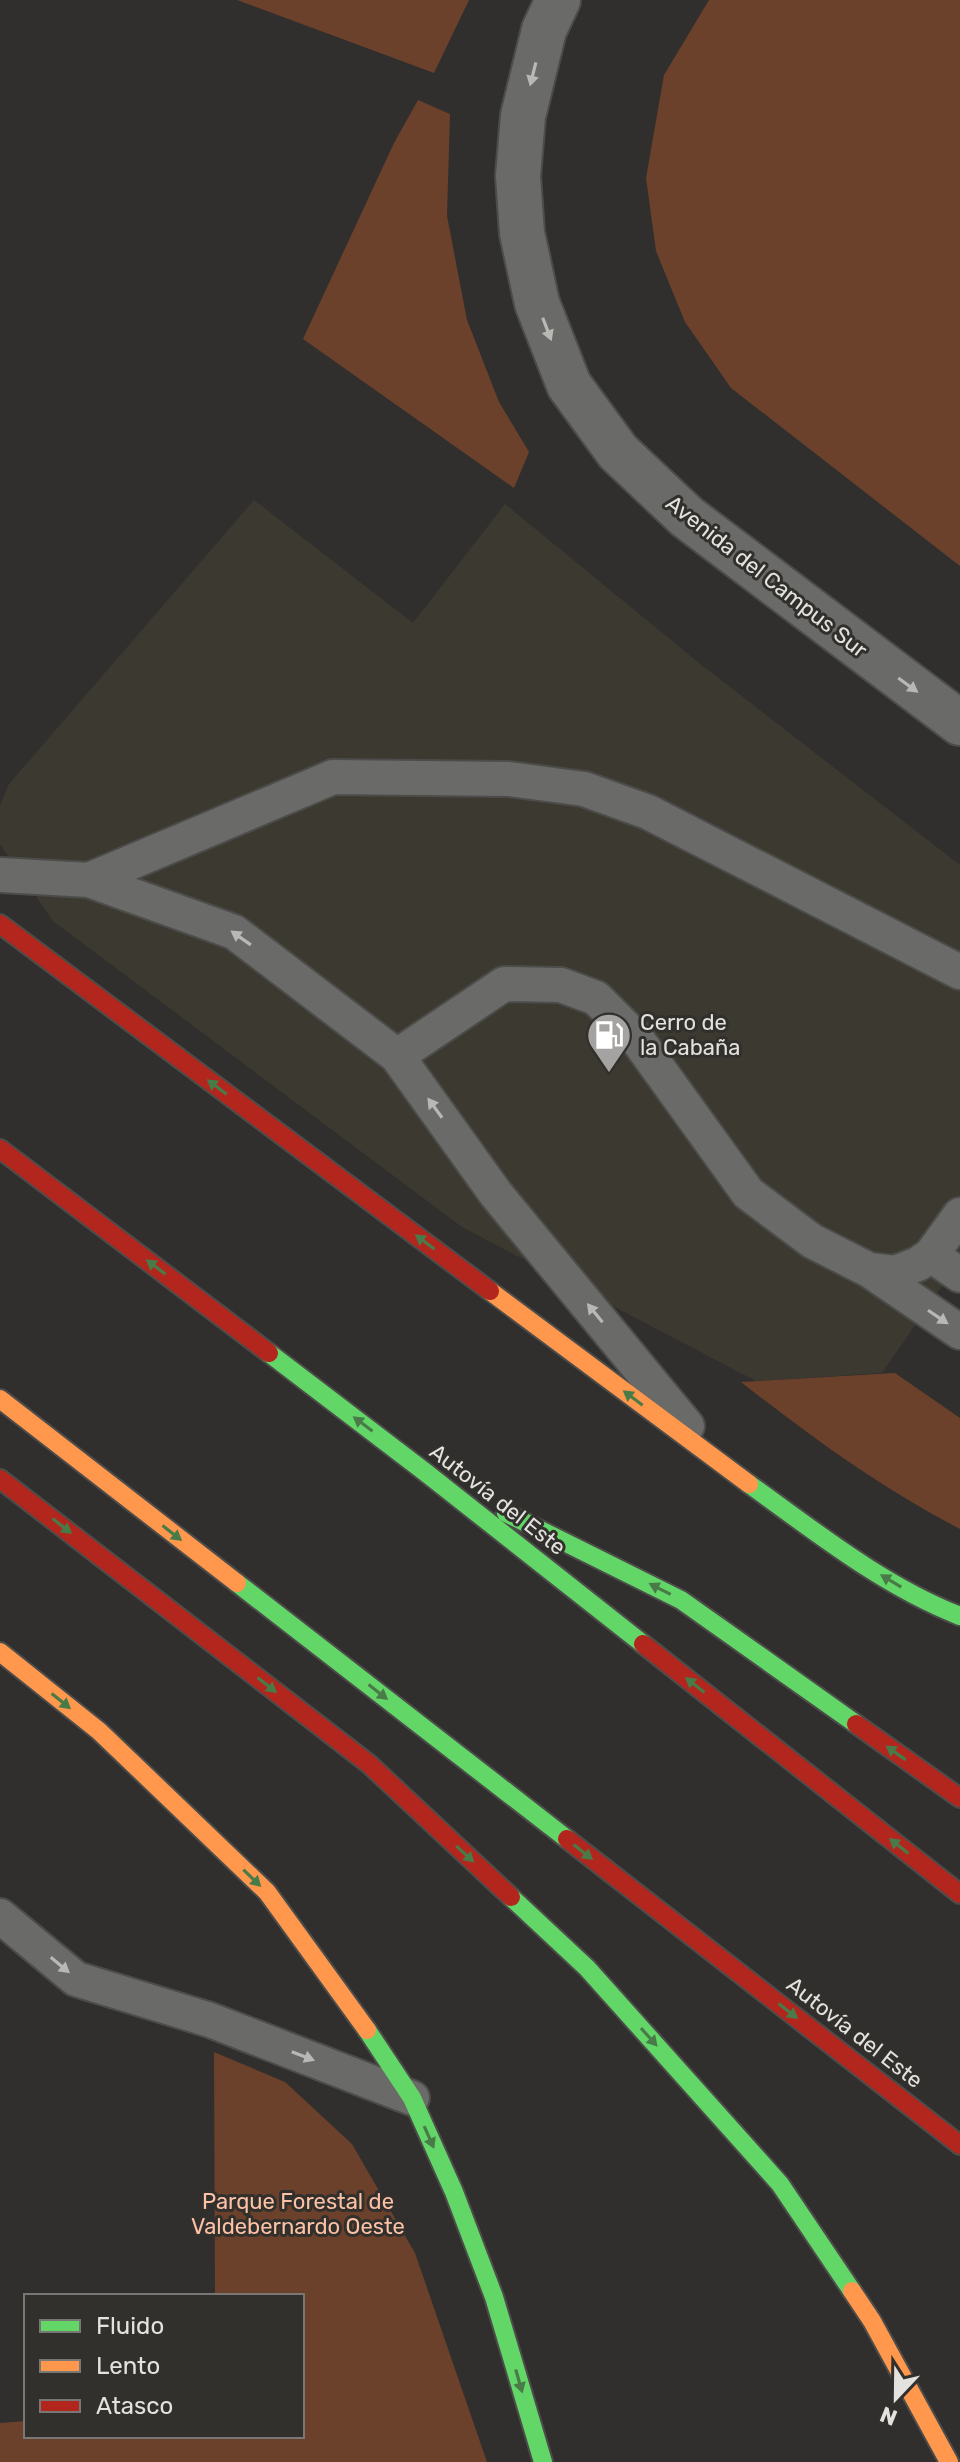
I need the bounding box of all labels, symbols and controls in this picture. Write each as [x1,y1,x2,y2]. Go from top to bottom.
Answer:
one-way arrow [527,61,539,86]
one-way arrow [541,317,554,341]
street label: Avenida del Campus Sur [661,489,873,664]
one-way arrow [898,677,919,692]
one-way arrow [231,931,252,946]
place label: Cerro de la Cabaña [640,1009,740,1061]
fuel station icon: Cerro de la Cabaña [585,1011,633,1074]
one-way arrow [206,1079,227,1095]
one-way arrow [427,1098,443,1119]
one-way arrow [415,1235,435,1251]
one-way arrow [146,1260,166,1276]
one-way arrow [587,1303,603,1323]
one-way arrow [927,1309,948,1324]
one-way arrow [623,1391,643,1407]
one-way arrow [352,1417,373,1433]
street label: Autovía del Este [424,1438,571,1561]
one-way arrow [52,1518,72,1534]
one-way arrow [162,1524,182,1540]
one-way arrow [880,1574,902,1588]
one-way arrow [648,1583,671,1596]
one-way arrow [257,1677,277,1693]
one-way arrow [685,1677,705,1693]
one-way arrow [367,1684,388,1700]
one-way arrow [51,1692,71,1709]
one-way arrow [886,1746,907,1761]
one-way arrow [889,1838,909,1854]
one-way arrow [573,1843,593,1859]
one-way arrow [455,1844,474,1862]
one-way arrow [242,1868,261,1886]
one-way arrow [50,1957,70,1973]
street label: Autovía del Este [781,1971,928,2094]
one-way arrow [778,2002,798,2019]
one-way arrow [640,2027,658,2047]
one-way arrow [291,2050,315,2063]
one-way arrow [423,2126,436,2149]
park label: Parque Forestal de Valdebernardo Oeste [191,2188,405,2240]
legend [24,2294,304,2438]
text: Fluido [96,2312,164,2340]
text: Lento [96,2352,160,2380]
north arrow [856,2358,936,2438]
one-way arrow [513,2369,526,2393]
text: Atasco [96,2392,173,2420]
text: N [876,2401,901,2432]

